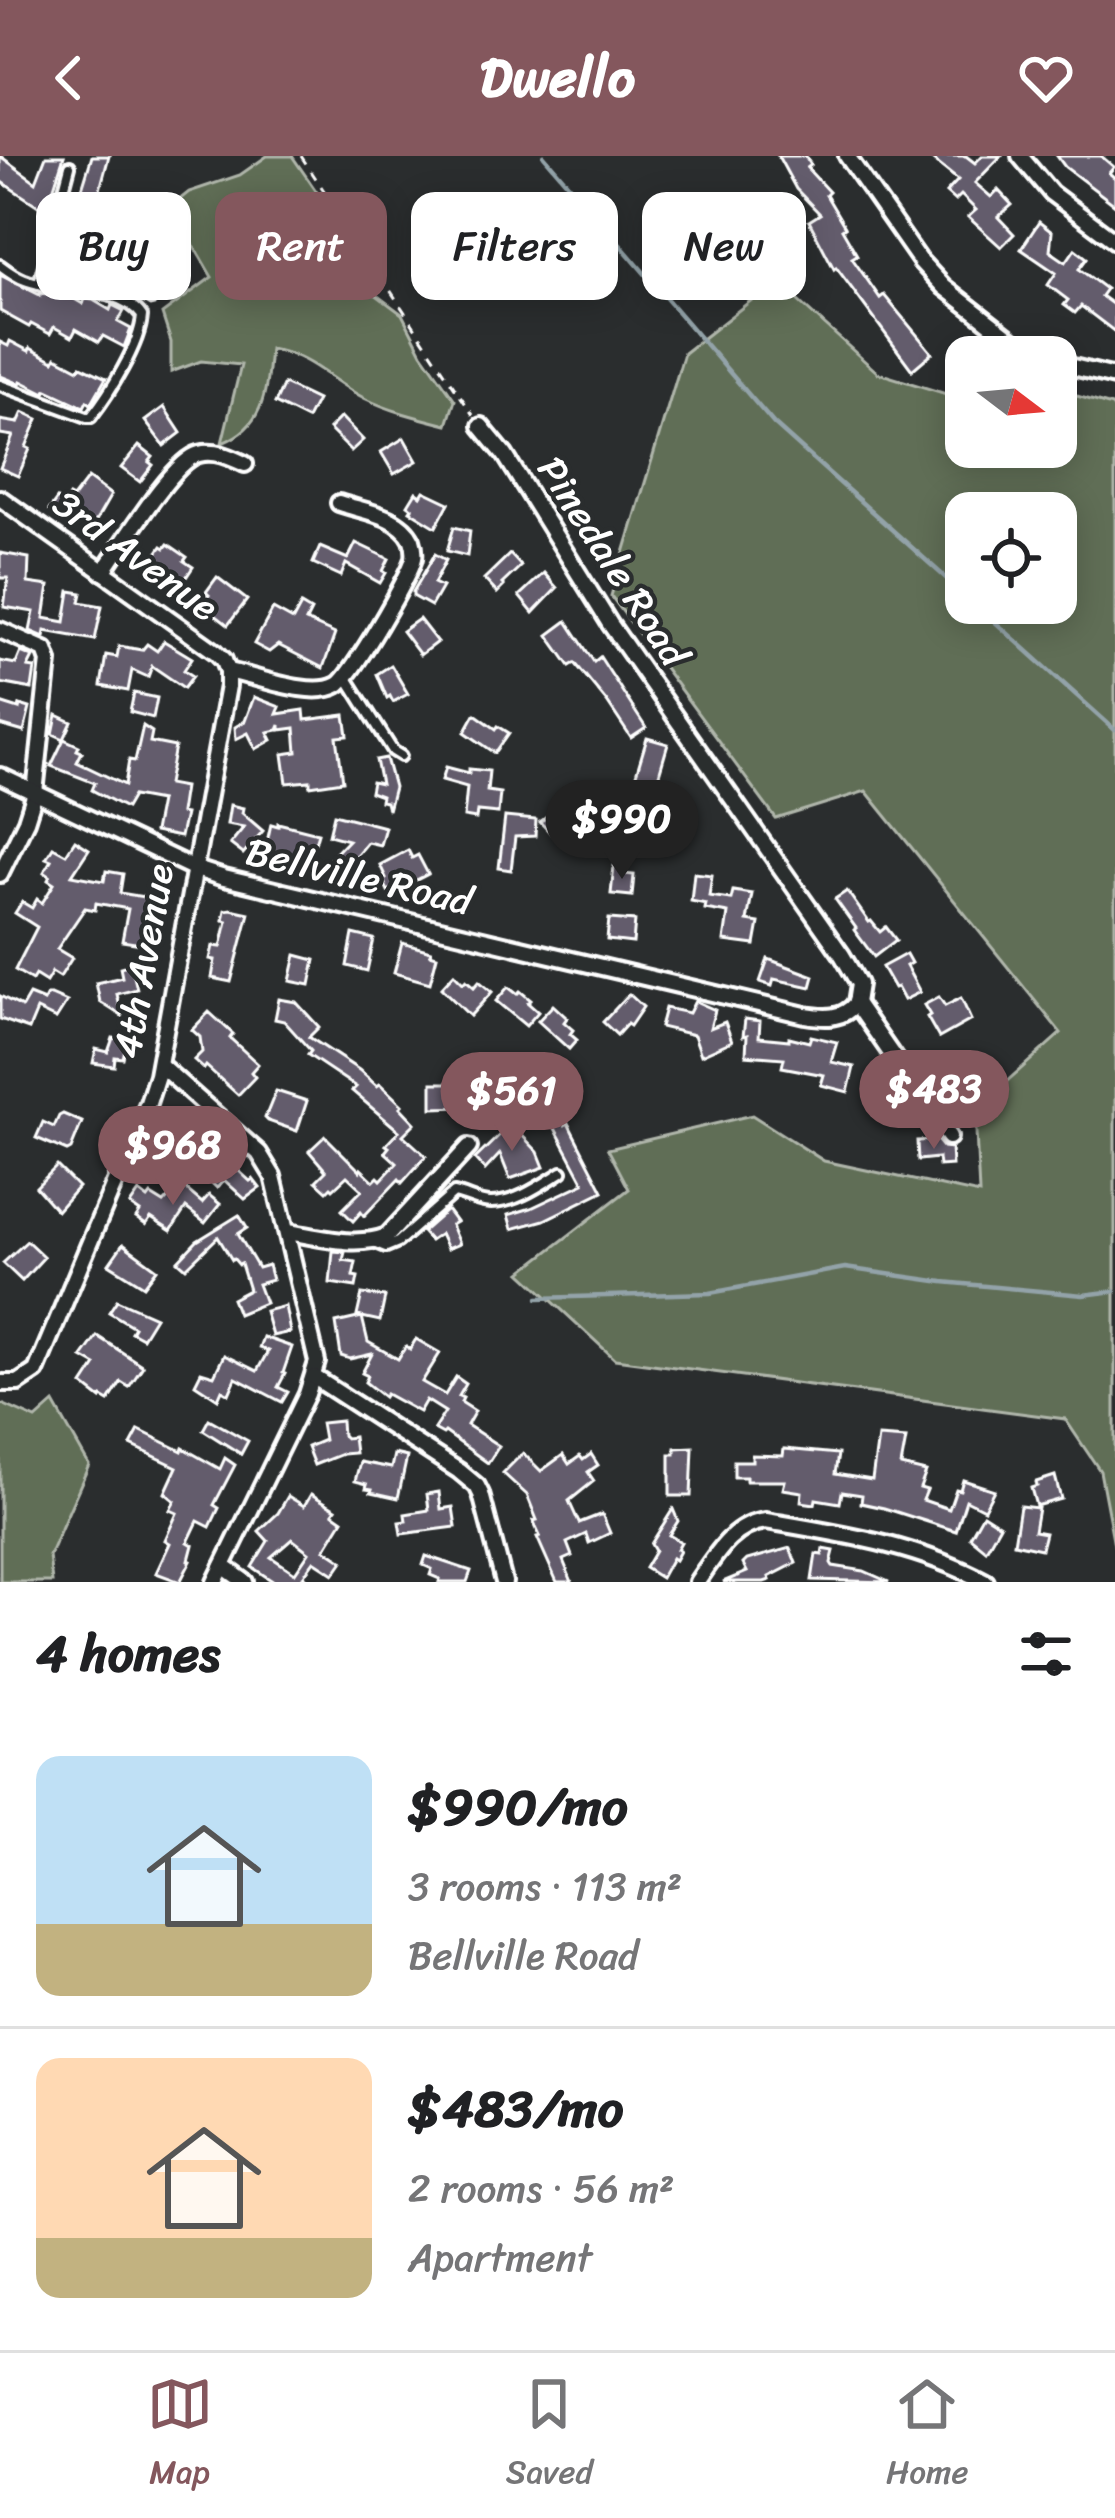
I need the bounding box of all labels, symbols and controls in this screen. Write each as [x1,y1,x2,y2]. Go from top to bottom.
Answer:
text: Dwello [480,30,635,126]
icon: back [36,45,102,111]
icon: heart [1013,45,1079,111]
chip: Buy [36,192,191,300]
chip: Rent [215,192,387,300]
chip: Filters [411,192,618,300]
chip: New [642,192,806,300]
north arrow [945,336,1077,468]
map controls [945,336,1077,624]
street label: Pinedale Road [519,441,709,683]
street label: 3rd Avenue [38,470,234,640]
button: locate [945,492,1077,624]
pin: $990 [551,780,693,882]
text: $990 [573,784,671,853]
street label: Bellville Road [239,816,481,936]
street label: 4th Avenue [92,858,194,1064]
pin: $483 [863,1050,1005,1152]
pin: $561 [441,1052,583,1154]
text: $483 [886,1054,982,1123]
text: $561 [468,1056,556,1125]
pin: $968 [102,1106,244,1208]
text: $968 [125,1110,221,1179]
text: 4 homes [36,1609,220,1699]
icon: filters [1013,1621,1079,1687]
text: $990/mo [408,1762,628,1852]
icon: home [132,1804,276,1948]
text: 3 rooms · 113 m² [408,1852,682,1921]
text: Bellville Road [408,1921,639,1990]
text: $483/mo [408,2064,623,2154]
icon: home [132,2106,276,2250]
text: 2 rooms · 56 m² [408,2154,674,2223]
text: Apartment [408,2223,592,2292]
tab: Map [147,2371,213,2501]
tab: Saved [506,2371,593,2501]
tab: Home [886,2371,968,2501]

